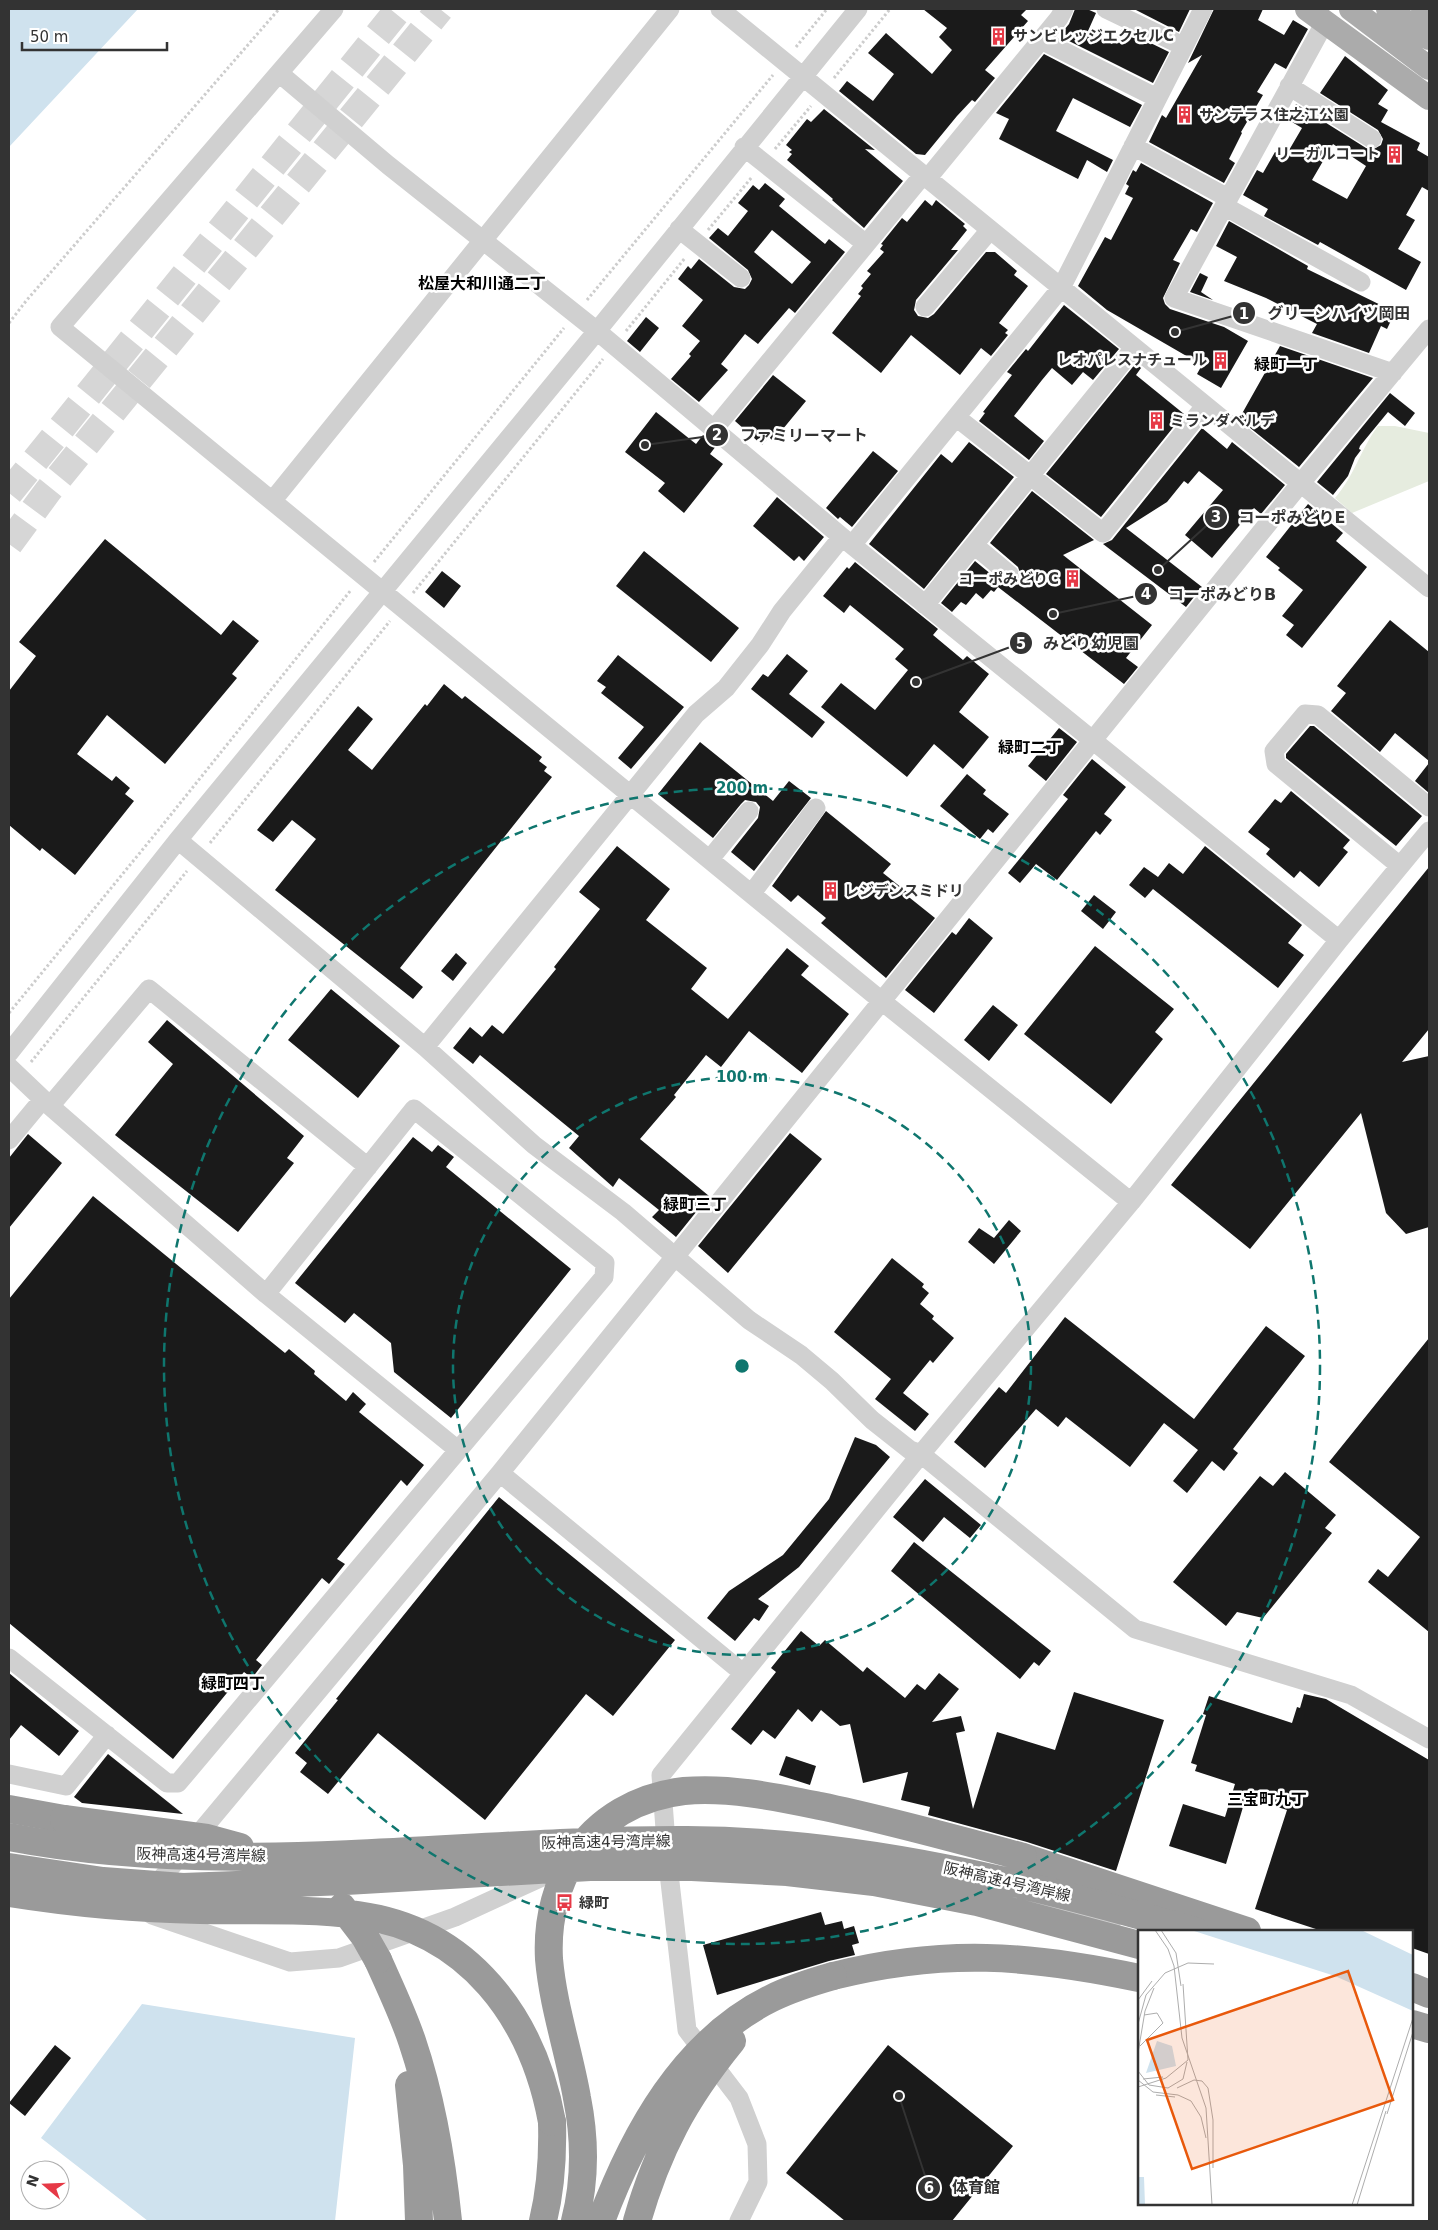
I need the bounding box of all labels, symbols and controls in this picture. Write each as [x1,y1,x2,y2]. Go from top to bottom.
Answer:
scale bar [22,20,168,52]
building icon: サンビレッジエクセルC [989,26,1009,46]
place label: サンビレッジエクセルC [1013,27,1174,45]
text: 50 m [30,28,68,46]
building icon: サンテラス住之江公園 [1175,105,1195,125]
place label: サンテラス住之江公園 [1199,106,1349,124]
building icon: リーガルコート [1384,144,1404,164]
place label: リーガルコート [1275,145,1380,163]
district label: 松屋大和川通二丁 [418,274,546,293]
callout: グリーンハイツ岡田 [1232,298,1421,329]
text: グリーンハイツ岡田 [1268,304,1410,323]
text: 1 [1239,305,1249,323]
building icon: レオパレスナチュール [1211,350,1231,370]
place label: レオパレスナチュール [1057,351,1207,369]
district label: 緑町一丁 [1254,355,1318,374]
building icon: ミランダベルデ [1146,411,1166,431]
place label: ミランダベルデ [1170,412,1275,430]
callout: ファミリーマート [705,420,878,451]
text: 2 [712,426,722,444]
text: ファミリーマート [740,426,868,445]
callout: コーポみどりE [1204,501,1356,532]
text: 3 [1211,508,1221,526]
text: コーポみどりE [1239,508,1345,527]
building icon: コーポみどりC [1063,569,1083,589]
place label: コーポみどりC [958,570,1059,588]
callout: コーポみどりB [1133,579,1287,610]
text: 4 [1141,585,1151,603]
text: コーポみどりB [1168,585,1276,604]
callout: みどり幼児園 [1008,628,1149,659]
text: みどり幼児園 [1043,634,1139,653]
text: 5 [1016,635,1026,653]
district label: 緑町二丁 [998,738,1062,757]
text: 200 m [716,779,768,797]
building icon: レジデンスミドリ [820,881,840,901]
place label: レジデンスミドリ [844,882,964,900]
text: 100 m [716,1068,768,1086]
district label: 緑町三丁 [663,1195,727,1214]
centre of rings [733,1357,751,1375]
district label: 緑町四丁 [201,1674,265,1693]
district label: 三宝町九丁 [1227,1790,1307,1809]
street label: 阪神高速4号湾岸線 [541,1832,671,1852]
street label: 阪神高速4号湾岸線 [136,1845,266,1865]
street label: 阪神高速4号湾岸線 [942,1859,1072,1905]
bus stop icon: 緑町 [555,1893,575,1913]
place label: 緑町 [579,1894,609,1912]
inset map [1138,1930,1413,2205]
north arrow [20,2160,70,2210]
callout: 体育館 [917,2172,1010,2203]
text: N [23,2173,42,2189]
text: 体育館 [952,2178,1000,2197]
text: 6 [924,2179,934,2197]

